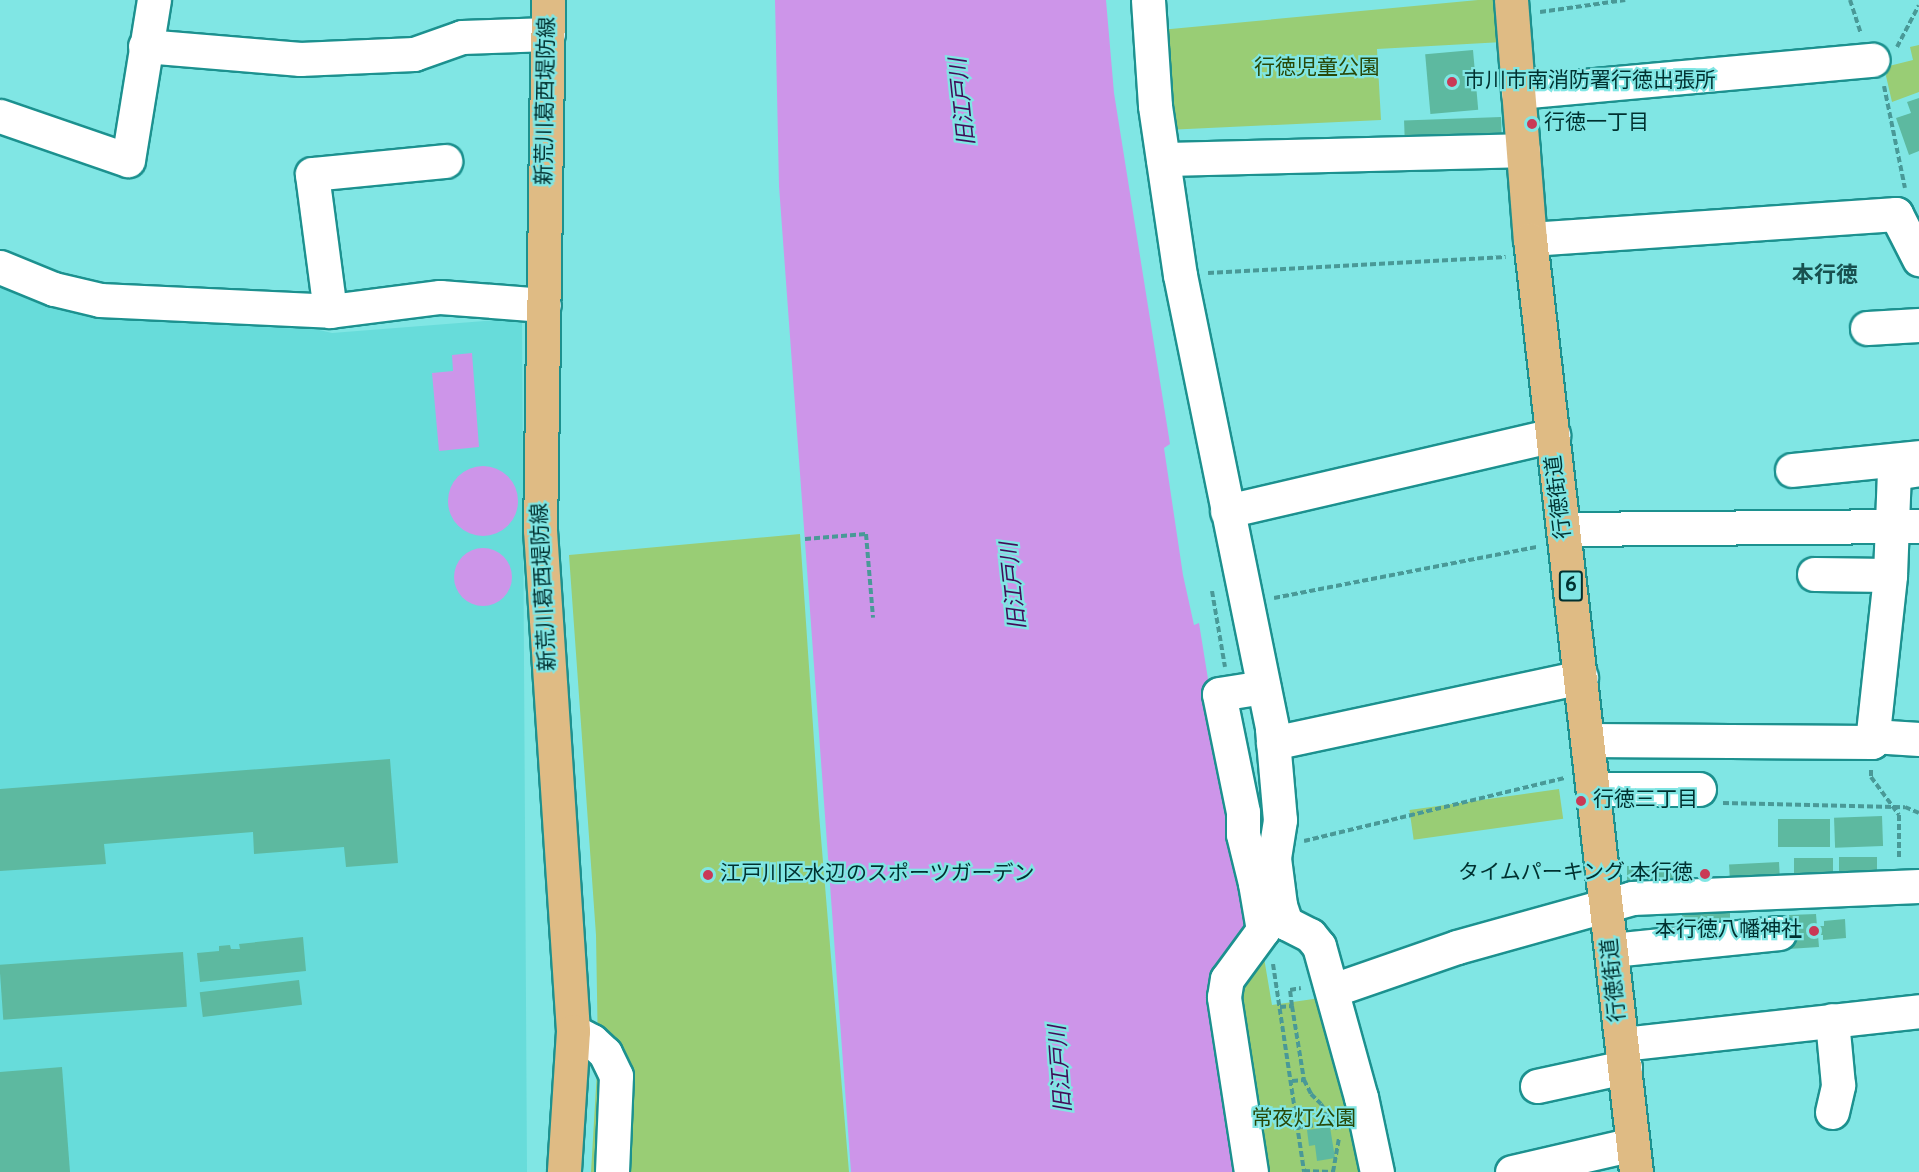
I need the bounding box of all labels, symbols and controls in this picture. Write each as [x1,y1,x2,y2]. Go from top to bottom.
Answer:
street label: 新荒川葛西堤防線 [533,17,561,185]
park label: 行徳児童公園 [1254,56,1380,82]
water label: 旧江戸川 [946,57,982,147]
place label: 市川市南消防署行徳出張所 [1464,69,1716,95]
marker: 市川市南消防署行徳出張所 [1445,75,1459,89]
place label: 行徳一丁目 [1544,111,1649,137]
marker: 行徳一丁目 [1525,117,1539,131]
district label: 本行徳 [1792,264,1858,290]
street label: 行徳街道 [1542,454,1578,540]
street label: 新荒川葛西堤防線 [528,502,562,672]
water label: 旧江戸川 [997,541,1033,631]
road number: 6 [1558,569,1584,603]
place label: 行徳三丁目 [1593,788,1698,814]
marker: 行徳三丁目 [1574,794,1588,808]
place label: タイムパーキング 本行徳 [1457,861,1693,887]
place label: 江戸川区水辺のスポーツガーデン [720,862,1035,888]
marker: タイムパーキング 本行徳 [1698,867,1712,881]
marker: 江戸川区水辺のスポーツガーデン [701,868,715,882]
place label: 本行徳八幡神社 [1655,918,1802,944]
marker: 本行徳八幡神社 [1807,924,1821,938]
street label: 行徳街道 [1598,937,1632,1023]
water label: 旧江戸川 [1046,1024,1078,1114]
park label: 常夜灯公園 [1252,1107,1356,1133]

